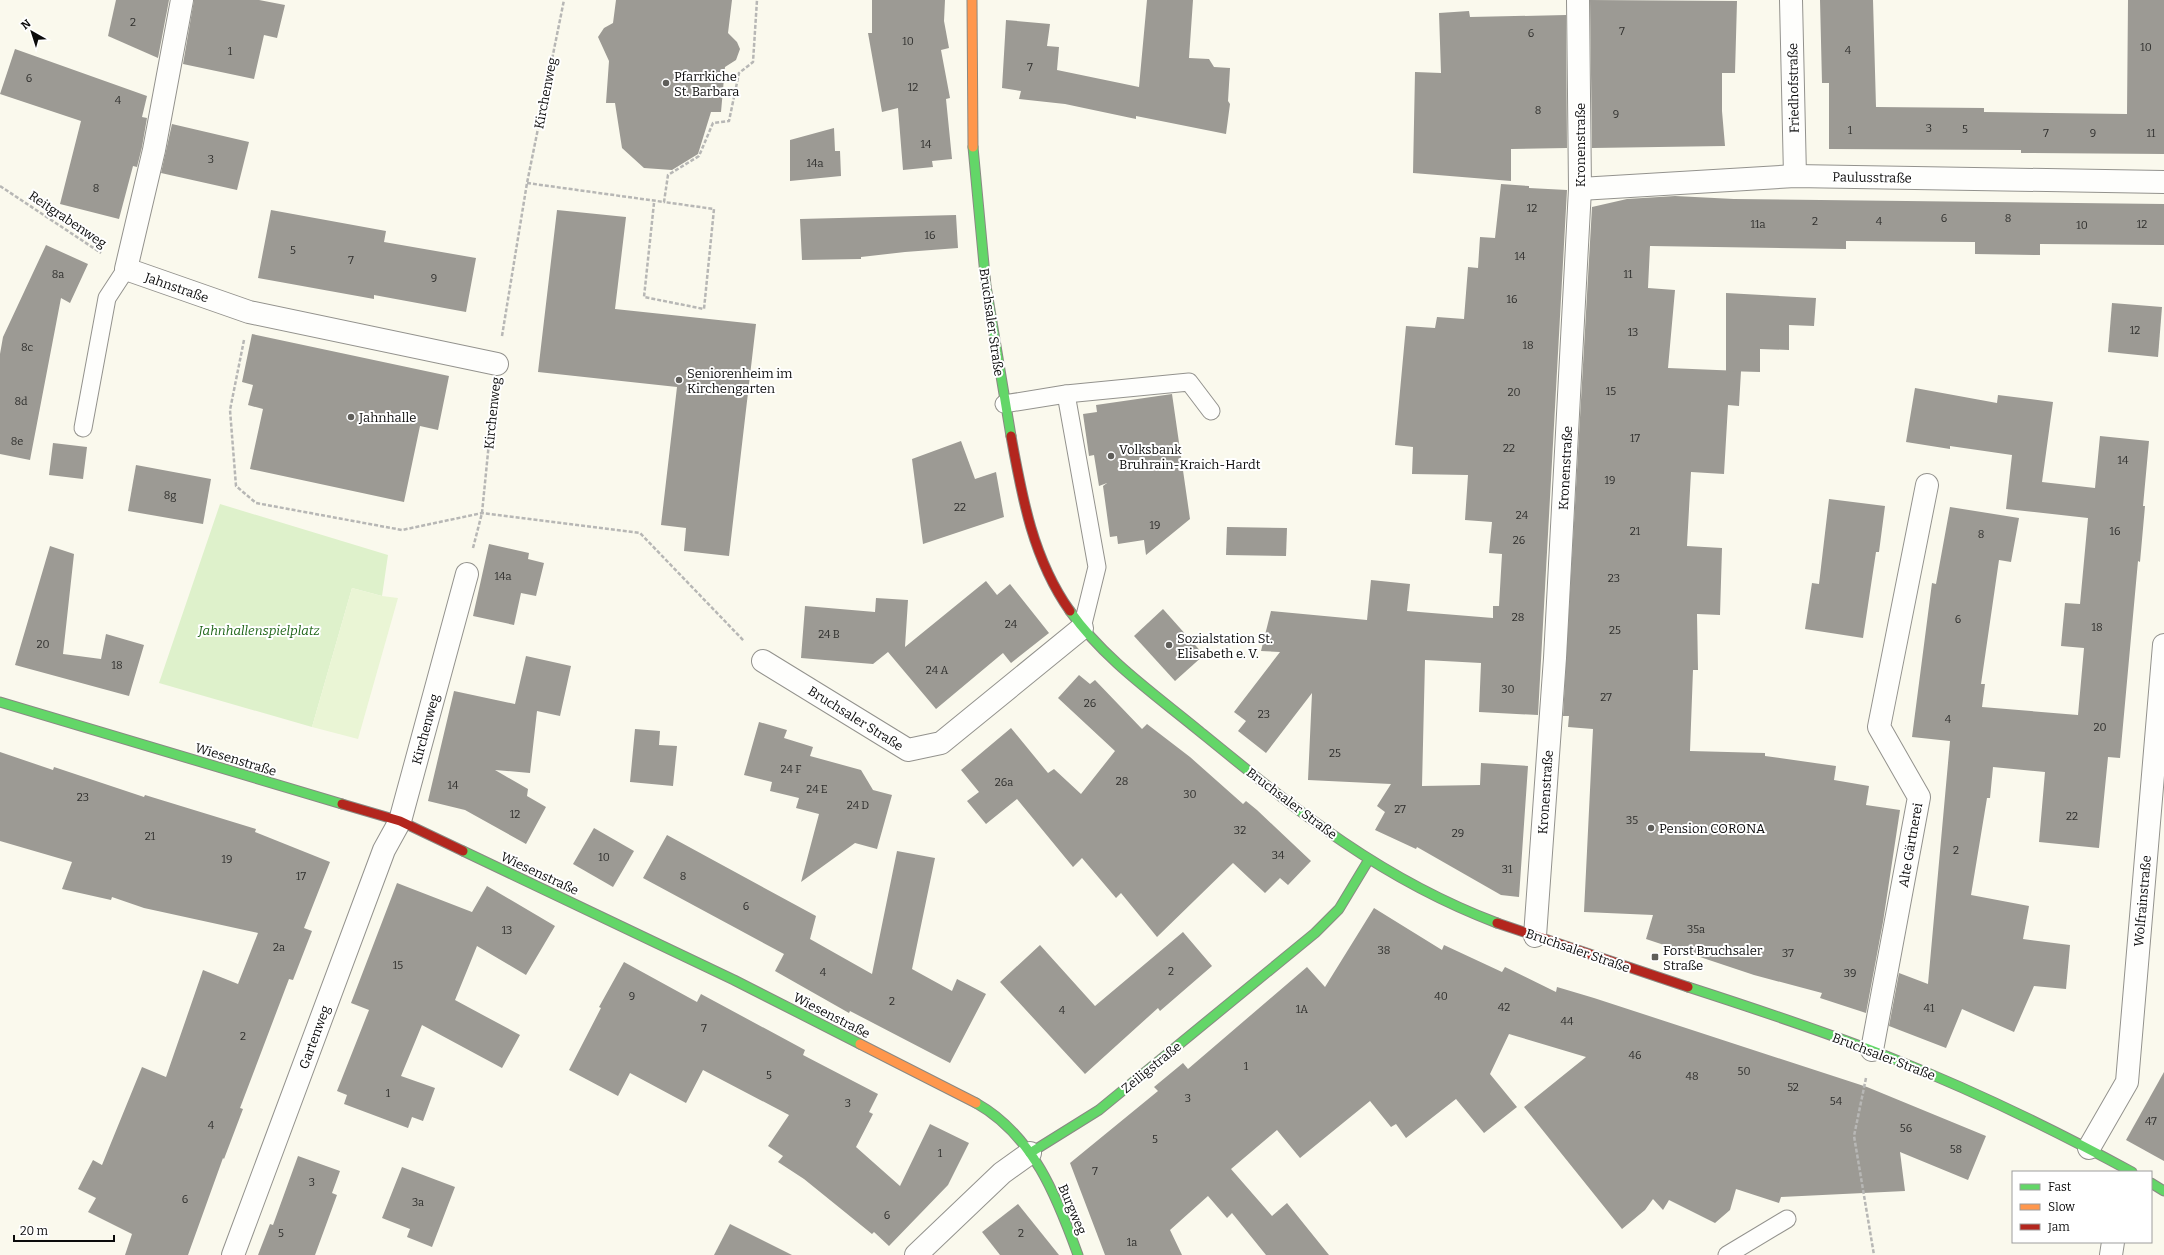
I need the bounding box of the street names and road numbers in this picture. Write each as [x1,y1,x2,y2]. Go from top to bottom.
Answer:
street label: Friedhofstraße [1785,43,1802,133]
street label: Kirchenweg [531,56,560,130]
street label: Kronenstraße [1573,103,1588,187]
street label: Paulusstraße [1832,169,1912,186]
street label: Reitgrabenweg [26,188,109,251]
street label: Bruchsaler Straße [976,267,1007,377]
street label: Jahnstraße [142,269,211,305]
street label: Kirchenweg [481,376,504,450]
street label: Kronenstraße [1556,426,1575,511]
street label: Bruchsaler Straße [805,683,906,754]
street label: Kirchenweg [409,692,442,766]
street label: Wiesenstraße [193,740,278,779]
street label: Kronenstraße [1535,749,1556,835]
street label: Bruchsaler Straße [1244,765,1340,842]
street label: Alte Gärtnerei [1896,801,1925,889]
street label: Wiesenstraße [499,849,581,898]
street label: Wolfrainstraße [2131,855,2154,947]
street label: Bruchsaler Straße [1524,926,1632,975]
street label: Wiesenstraße [791,990,873,1041]
street label: Gartenweg [296,1003,333,1071]
street label: Bruchsaler Straße [1830,1030,1937,1083]
street label: Zeiligstraße [1118,1039,1184,1096]
street label: Burgweg [1055,1182,1090,1237]

